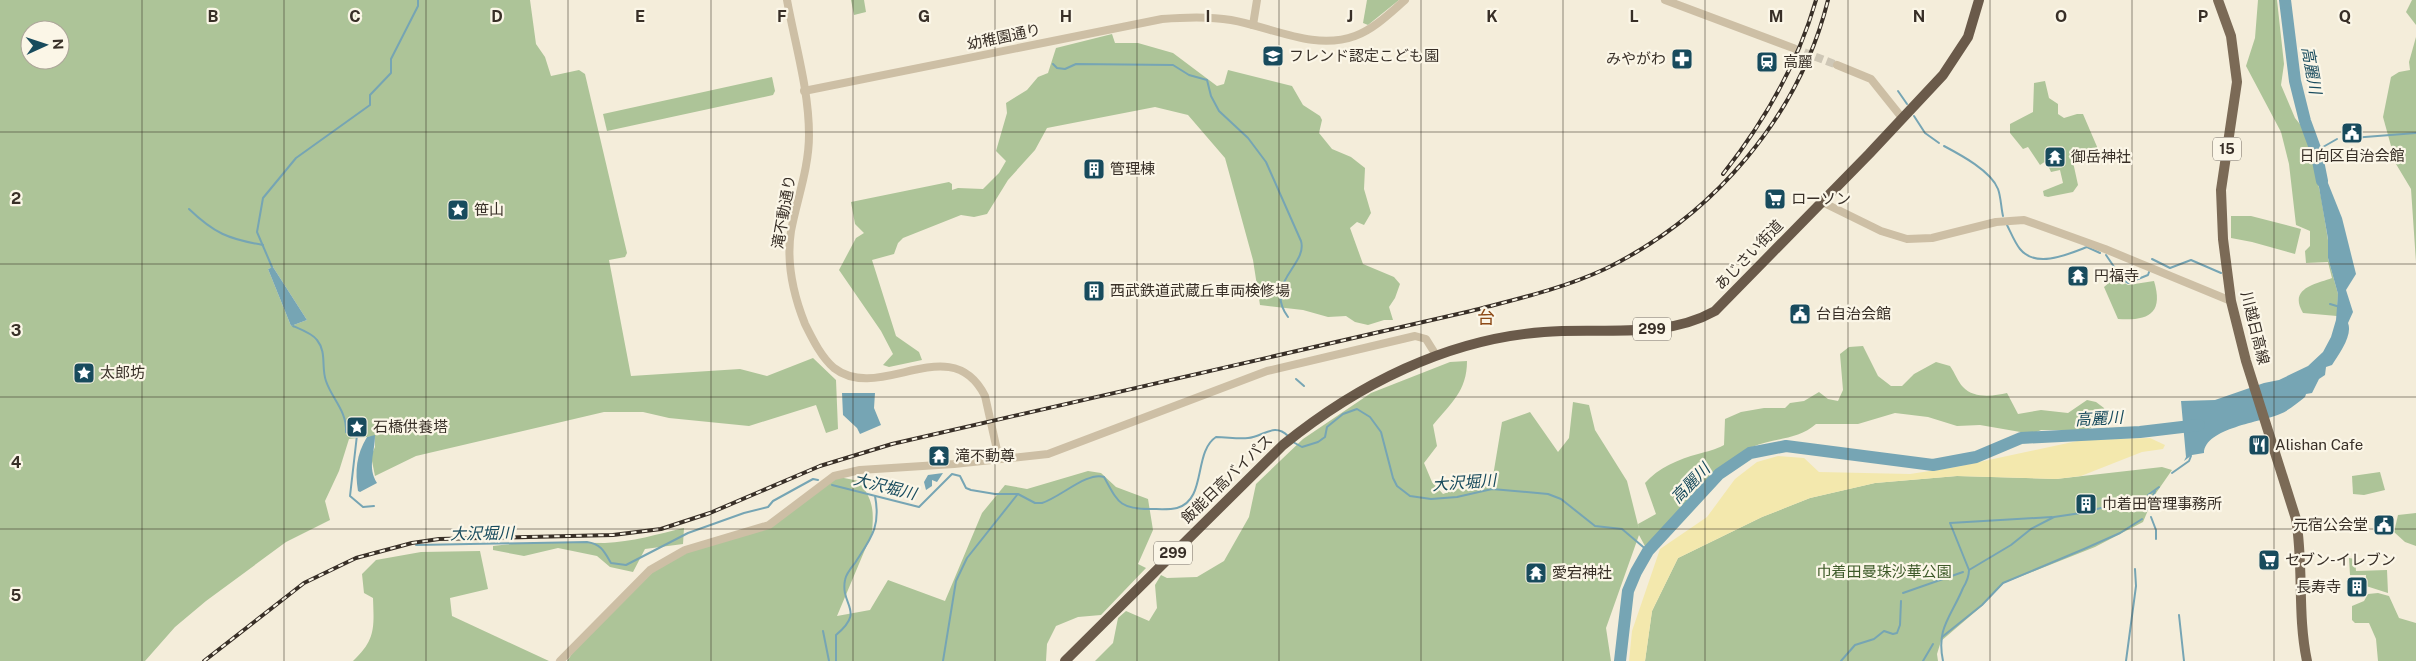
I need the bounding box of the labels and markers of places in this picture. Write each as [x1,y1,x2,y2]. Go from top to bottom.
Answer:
school or university icon: フレンド認定こども園 [1261,44,1285,68]
place label: フレンド認定こども園 [1289,47,1439,64]
pharmacy icon: みやがわ [1670,47,1694,71]
place label: みやがわ [1606,50,1666,67]
station icon: 高麗 [1755,50,1779,74]
place label: 高麗 [1783,53,1813,70]
public building icon: 日向区自治会館 [2340,121,2364,145]
temple icon: 御岳神社 [2043,145,2067,169]
place label: 日向区自治会館 [2299,147,2405,164]
place label: 御岳神社 [2071,148,2131,165]
building icon: 管理棟 [1082,157,1106,181]
place label: 管理棟 [1110,160,1155,177]
supermarket icon: ローソン [1763,187,1787,211]
place label: ローソン [1791,190,1851,207]
place icon: 笹山 [446,198,470,222]
place label: 笹山 [474,201,504,218]
temple icon: 円福寺 [2066,264,2090,288]
place label: 円福寺 [2094,267,2139,284]
building icon: 西武鉄道武蔵丘車両検修場 [1082,279,1106,303]
place label: 西武鉄道武蔵丘車両検修場 [1110,282,1290,299]
public building icon: 台自治会館 [1788,302,1812,326]
place label: 台自治会館 [1816,305,1891,322]
place icon: 太郎坊 [72,361,96,385]
place label: 太郎坊 [100,364,145,381]
place icon: 石橋供養塔 [345,415,369,439]
place label: 石橋供養塔 [373,418,448,435]
restaurant icon: Alishan Cafe [2247,433,2271,457]
place label: Alishan Cafe [2275,436,2363,453]
temple icon: 滝不動尊 [927,444,951,468]
place label: 滝不動尊 [955,447,1015,464]
building icon: 巾着田管理事務所 [2074,492,2098,516]
place label: 巾着田管理事務所 [2102,495,2222,512]
public building icon: 元宿公会堂 [2372,513,2396,537]
place label: 元宿公会堂 [2293,516,2368,533]
supermarket icon: セブン-イレブン [2257,548,2281,572]
place label: セブン-イレブン [2285,551,2396,568]
temple icon: 愛宕神社 [1524,561,1548,585]
place label: 愛宕神社 [1552,564,1612,581]
building icon: 長寿寺 [2345,575,2369,599]
place label: 長寿寺 [2296,578,2341,595]

